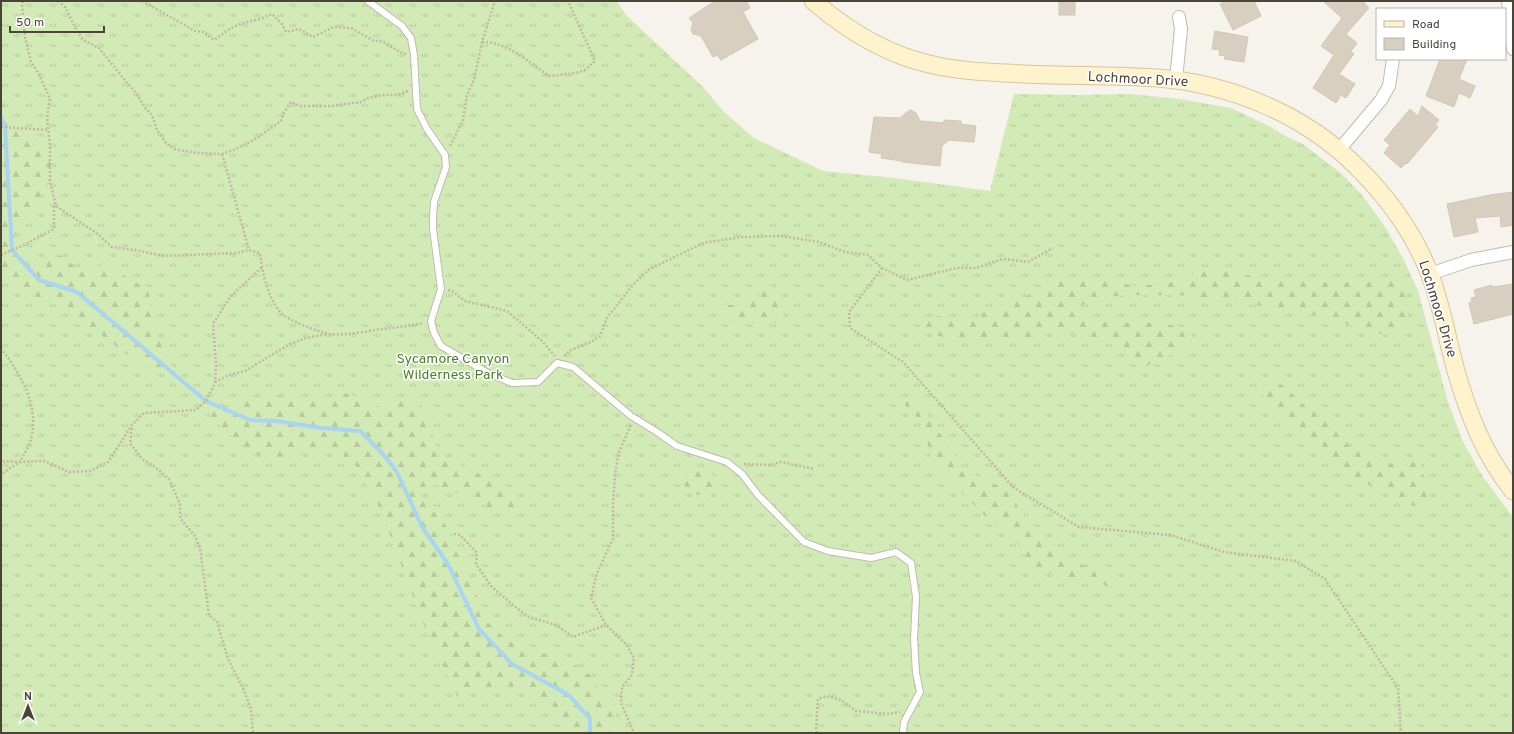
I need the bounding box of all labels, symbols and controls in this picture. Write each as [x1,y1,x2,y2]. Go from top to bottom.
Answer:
scale bar [10,8,104,34]
legend [1376,8,1506,60]
text: 50 m [16,15,44,31]
text: Road [1412,17,1440,33]
text: Building [1412,37,1456,53]
street label: Lochmoor Drive [1087,69,1189,91]
street label: Lochmoor Drive [1414,258,1460,360]
park label: Sycamore Canyon Wilderness Park [397,351,510,384]
north arrow [8,686,48,726]
text: N [24,690,32,704]

